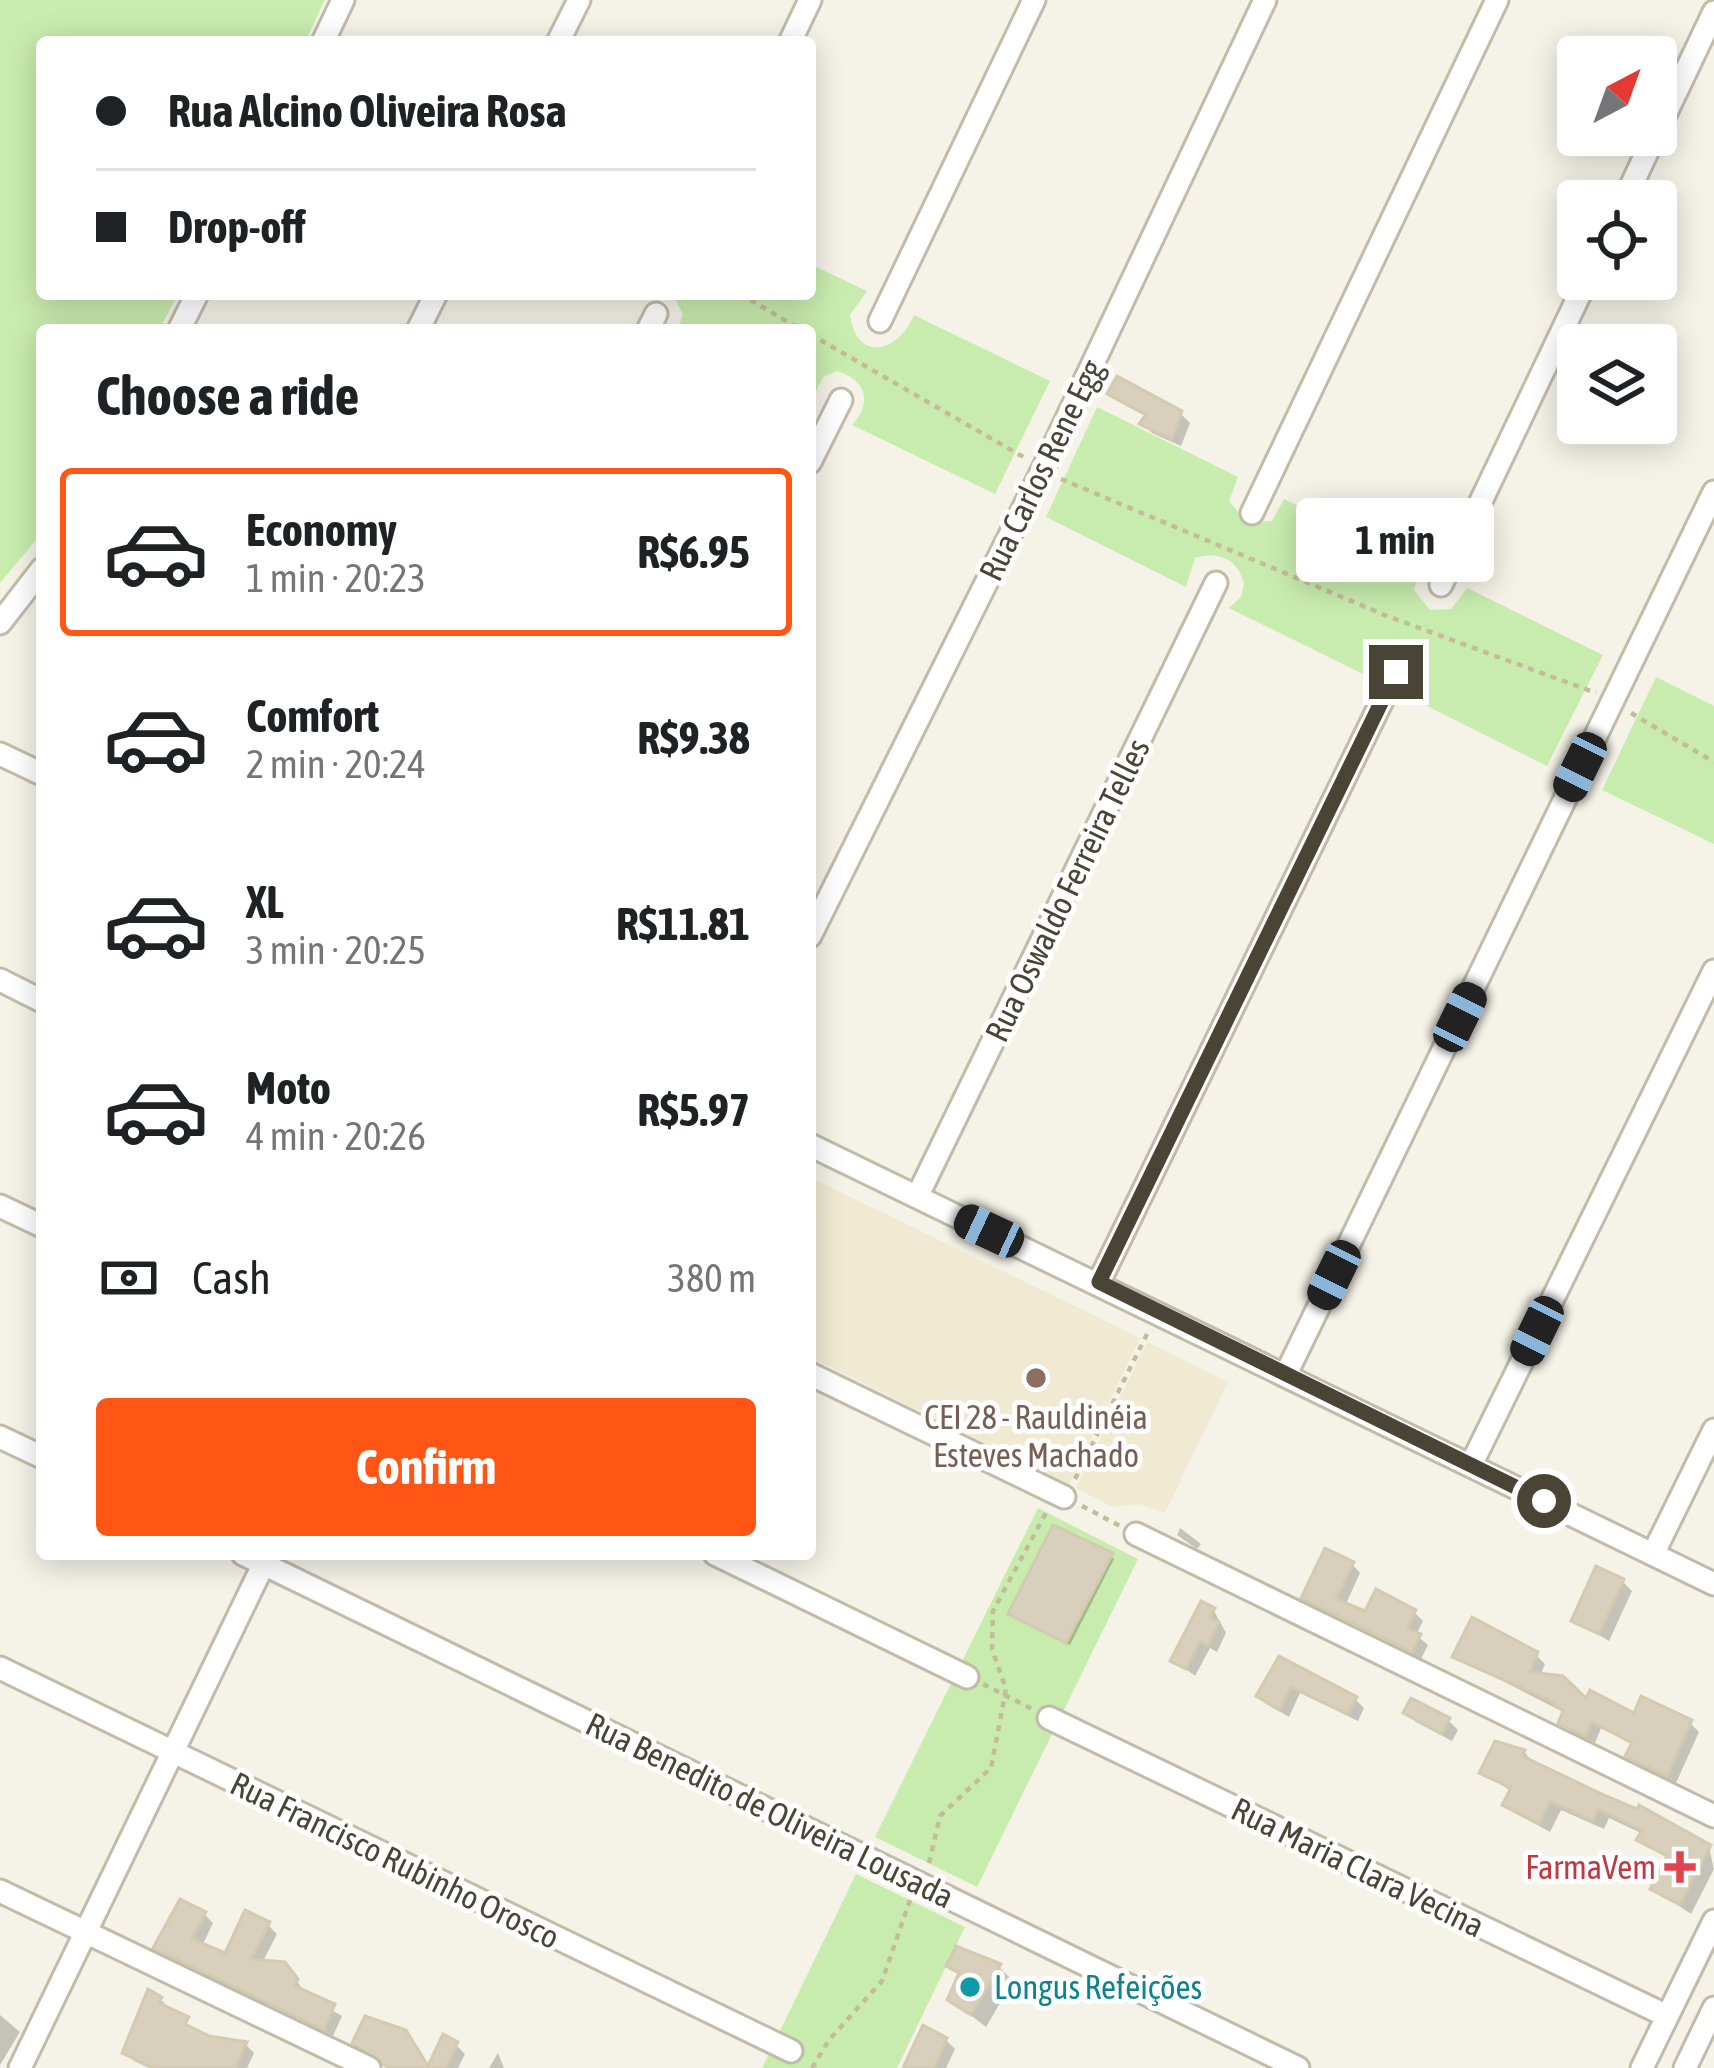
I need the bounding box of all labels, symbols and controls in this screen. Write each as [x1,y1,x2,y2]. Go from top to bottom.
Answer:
north arrow [1557,36,1677,156]
map controls [1557,36,1677,444]
text: Rua Alcino Oliveira Rosa [168,85,566,137]
button: locate [1557,180,1677,300]
text: Drop-off [168,201,306,253]
button: layers [1557,324,1677,444]
street label: Rua Carlos Rene Egg [971,353,1111,587]
text: Choose a ride [96,365,359,426]
icon: car [102,498,210,606]
callout: 1 min [1297,498,1495,582]
text: Economy [246,504,397,556]
text: 1 min [1355,518,1435,562]
text: R$6.95 [637,526,750,578]
text: 1 min · 20:23 [246,556,426,600]
route end [1369,645,1423,699]
icon: car [102,684,210,792]
text: Comfort [246,690,379,742]
text: R$9.38 [637,712,750,764]
car [1548,727,1612,807]
street label: Rua Oswaldo Ferreira Telles [977,733,1157,1047]
text: 2 min · 20:24 [246,742,426,786]
icon: car [102,870,210,978]
text: XL [246,876,284,928]
text: R$11.81 [616,898,750,950]
text: 3 min · 20:25 [246,928,426,972]
car [1428,977,1492,1057]
icon: car [102,1056,210,1164]
text: Moto [246,1062,331,1114]
text: R$5.97 [637,1084,750,1136]
text: 4 min · 20:26 [246,1114,426,1158]
car [949,1199,1029,1263]
car [1302,1235,1366,1315]
icon: cash [96,1245,162,1311]
text: Cash [192,1252,271,1304]
text: 380 m [668,1256,756,1300]
car [1505,1291,1569,1371]
marker: CEI 28 - Rauldinéia Esteves Machado [1023,1365,1049,1391]
button: Confirm [96,1398,756,1536]
place label: CEI 28 - Rauldinéia Esteves Machado [924,1398,1148,1474]
route start [1517,1474,1571,1528]
street label: Rua Benedito de Oliveira Lousada [580,1704,960,1916]
street label: Rua Francisco Rubinho Orosco [225,1764,565,1956]
street label: Rua Maria Clara Vecina [1226,1789,1490,1945]
place label: FarmaVem [1525,1848,1656,1886]
marker: FarmaVem [1667,1854,1693,1880]
place label: Longus Refeições [994,1968,1202,2006]
marker: Longus Refeições [957,1974,983,2000]

